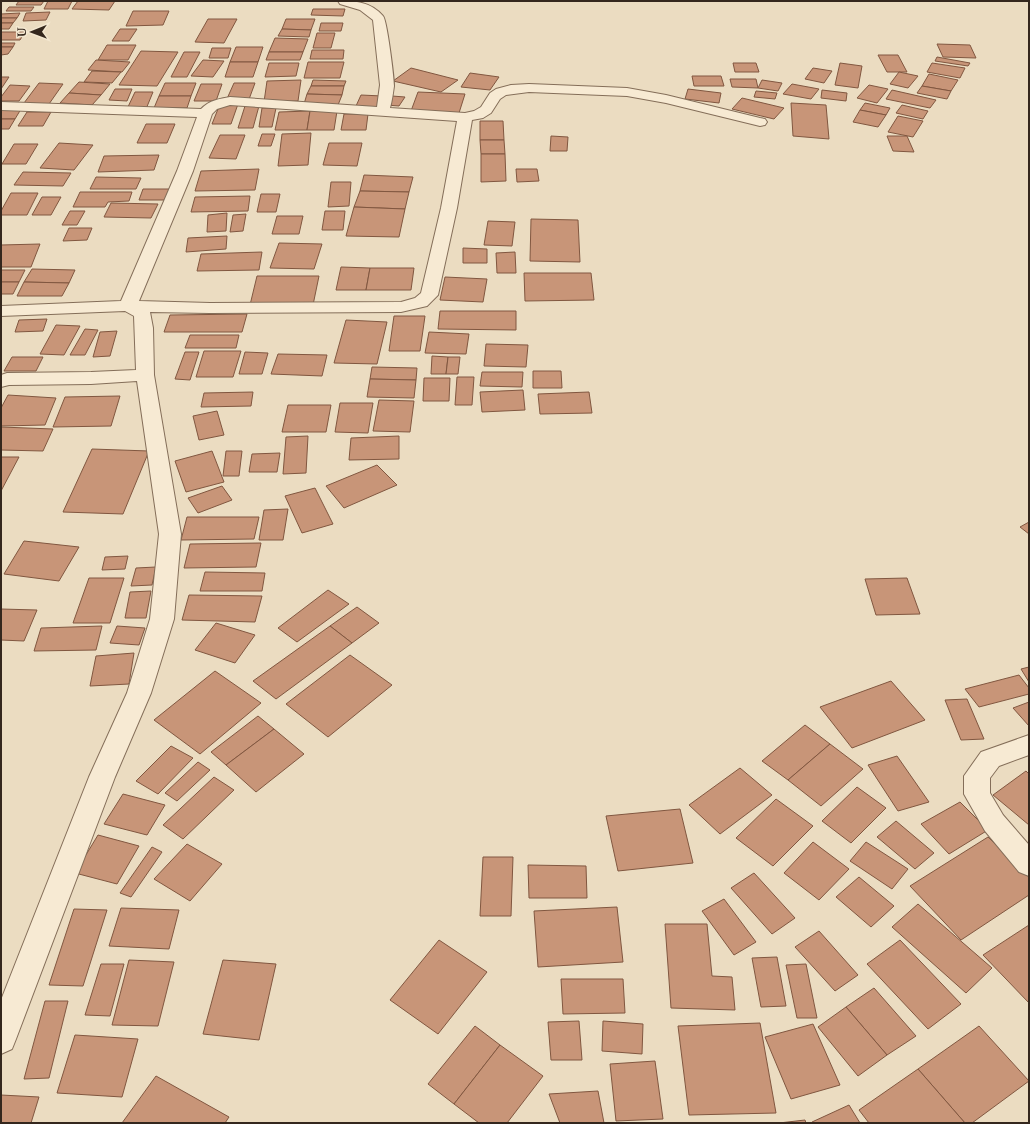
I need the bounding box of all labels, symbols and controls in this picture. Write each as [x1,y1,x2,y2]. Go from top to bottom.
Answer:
north arrow [12,12,52,52]
text: U [15,27,29,37]

